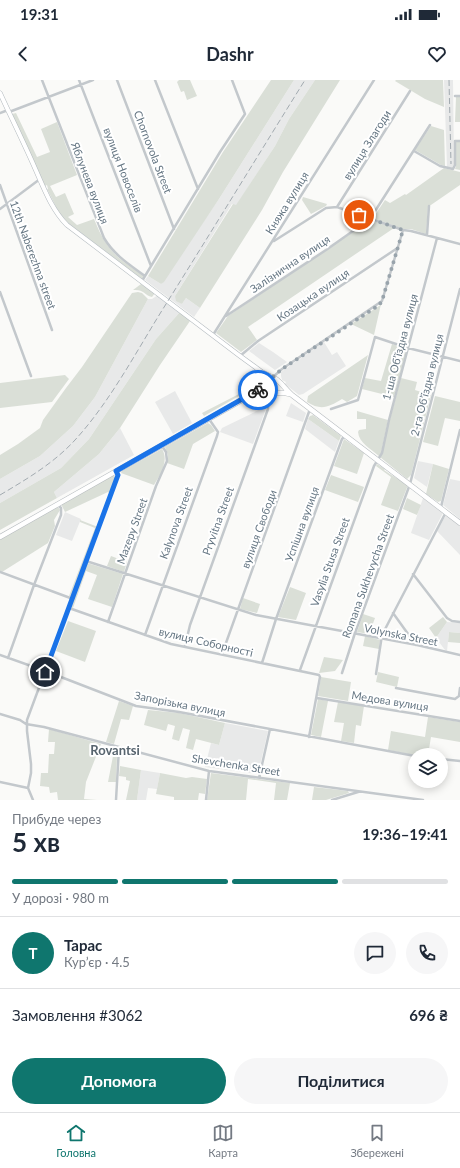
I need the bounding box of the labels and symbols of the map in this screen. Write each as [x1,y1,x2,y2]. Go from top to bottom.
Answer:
street label: вулиця Злагоди [340,108,393,182]
street label: Chornovola Street [132,109,175,195]
street label: вулиця Новоселів [101,126,146,214]
street label: Яблунева вулиця [69,139,112,226]
street label: Княжа вулиця [262,169,311,236]
pin [342,198,376,232]
street label: 12th Naberezhna street [8,199,59,311]
street label: Залізнична вулиця [247,232,332,295]
street label: Козацька вулиця [274,266,351,324]
street label: 1-ша Обʼїздна вулиця [379,292,420,401]
street label: 2-га Обʼїздна вулиця [408,332,446,437]
courier [238,370,278,410]
street label: Kalynova Street [156,485,195,561]
street label: Pryvitna Street [199,485,236,557]
street label: Успішна вулиця [282,485,321,563]
street label: вулиця Свободи [238,488,279,570]
street label: Mazepy Street [114,496,150,566]
street label: Romana Sukhevycha Street [339,512,396,640]
street label: Vasylia Stusa Street [307,515,352,608]
street label: Volynska Street [363,621,439,648]
street label: вулиця Соборності [158,624,255,659]
pin [28,655,62,689]
street label: Запорізька вулиця [133,688,227,719]
street label: Медова вулиця [351,688,430,713]
district label: Rovantsi [90,742,140,758]
street label: Shevchenka Street [191,751,281,778]

